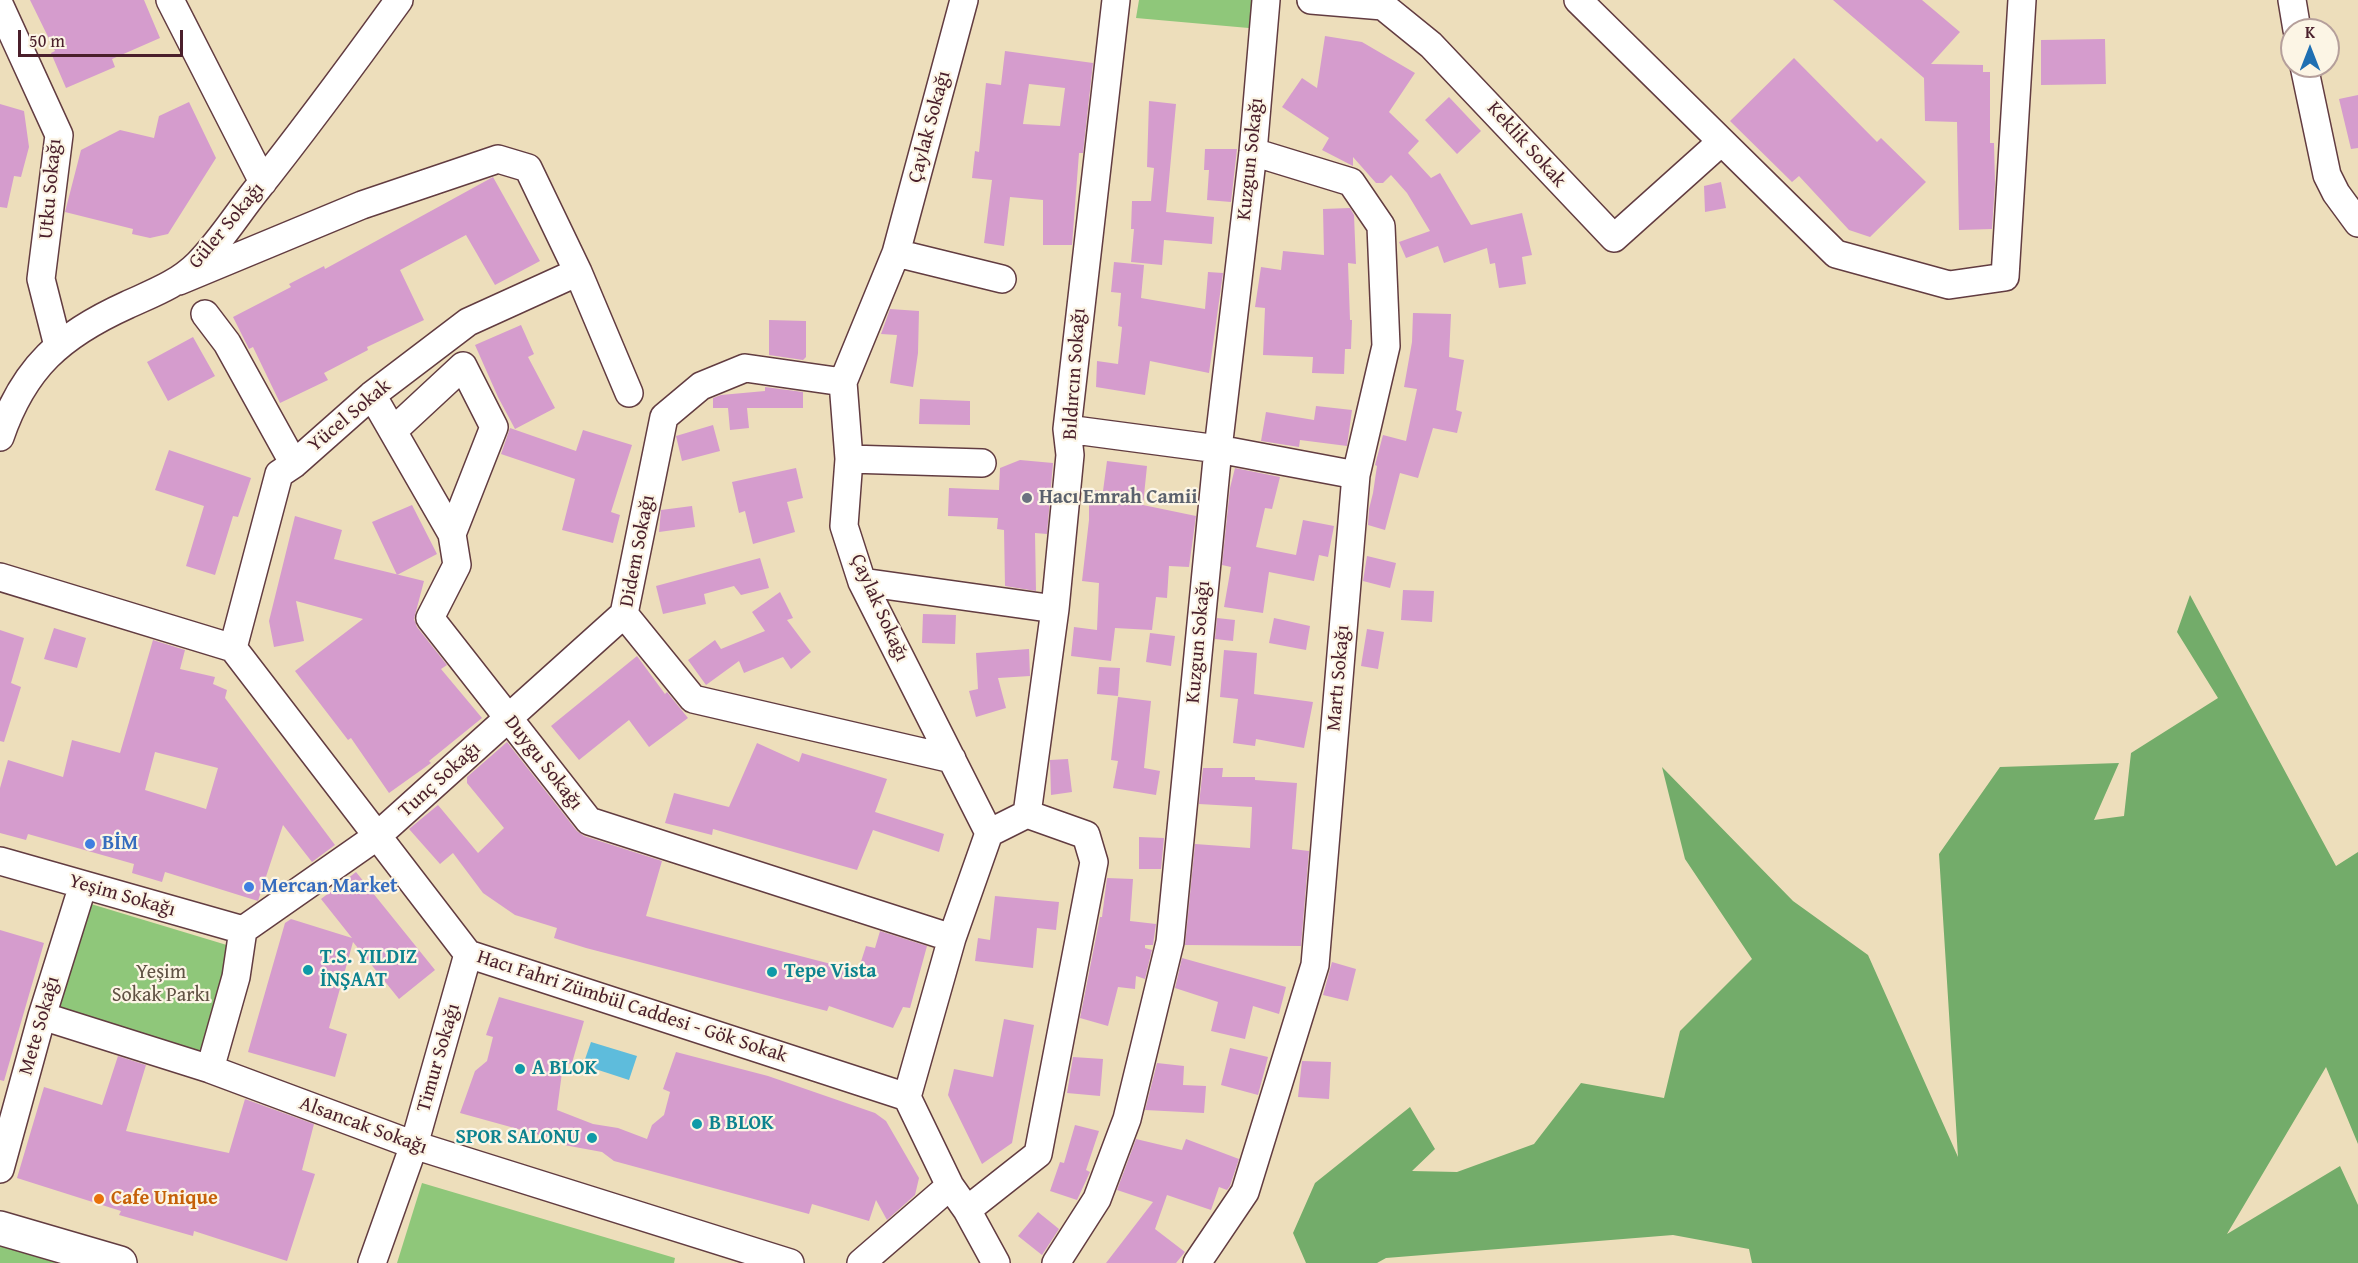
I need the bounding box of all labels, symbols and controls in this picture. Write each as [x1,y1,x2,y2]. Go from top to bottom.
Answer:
scale bar [21,18,186,56]
north arrow [2280,18,2340,78]
text: K [2305,20,2315,44]
text: 50 m [29,27,65,54]
street label: Çaylak Sokağı [904,68,956,186]
street label: Kuzgun Sokağı [1233,97,1269,221]
street label: Keklik Sokak [1481,97,1571,193]
street label: Utku Sokağı [35,138,67,240]
street label: Güler Sokağı [184,178,270,274]
street label: Bıldırcın Sokağı [1058,307,1092,441]
street label: Yücel Sokak [304,374,396,458]
place label: Hacı Emrah Camii [1039,486,1197,510]
marker: Hacı Emrah Camii [1020,491,1034,505]
street label: Didem Sokağı [615,493,661,609]
street label: Çaylak Sokağı [845,551,913,665]
street label: Kuzgun Sokağı [1182,580,1216,704]
street label: Martı Sokağı [1322,624,1356,732]
street label: Duygu Sokağı [499,711,587,815]
street label: Tunç Sokağı [394,737,486,823]
place label: BİM [102,832,138,856]
marker: BİM [83,837,97,851]
street label: Yeşim Sokağı [66,869,178,923]
place label: Mercan Market [261,875,398,899]
marker: Mercan Market [242,880,256,894]
street label: Hacı Fahri Zümbül Caddesi - Gök Sokak [474,945,790,1069]
place label: T.S. YILDIZ İNŞAAT [320,946,417,993]
place label: Tepe Vista [784,960,876,984]
park label: Yeşim Sokak Parkı [112,961,210,1008]
marker: T.S. YILDIZ İNŞAAT [301,963,315,977]
marker: Tepe Vista [765,965,779,979]
street label: Mete Sokağı [14,974,66,1078]
street label: Timur Sokağı [412,1001,466,1115]
place label: A BLOK [532,1057,597,1081]
marker: A BLOK [513,1062,527,1076]
street label: Alsancak Sokağı [296,1092,430,1160]
place label: B BLOK [709,1112,774,1136]
marker: B BLOK [690,1117,704,1131]
place label: SPOR SALONU [455,1126,580,1150]
marker: SPOR SALONU [585,1131,599,1145]
place label: Cafe Unique [111,1187,218,1211]
marker: Cafe Unique [92,1192,106,1206]

